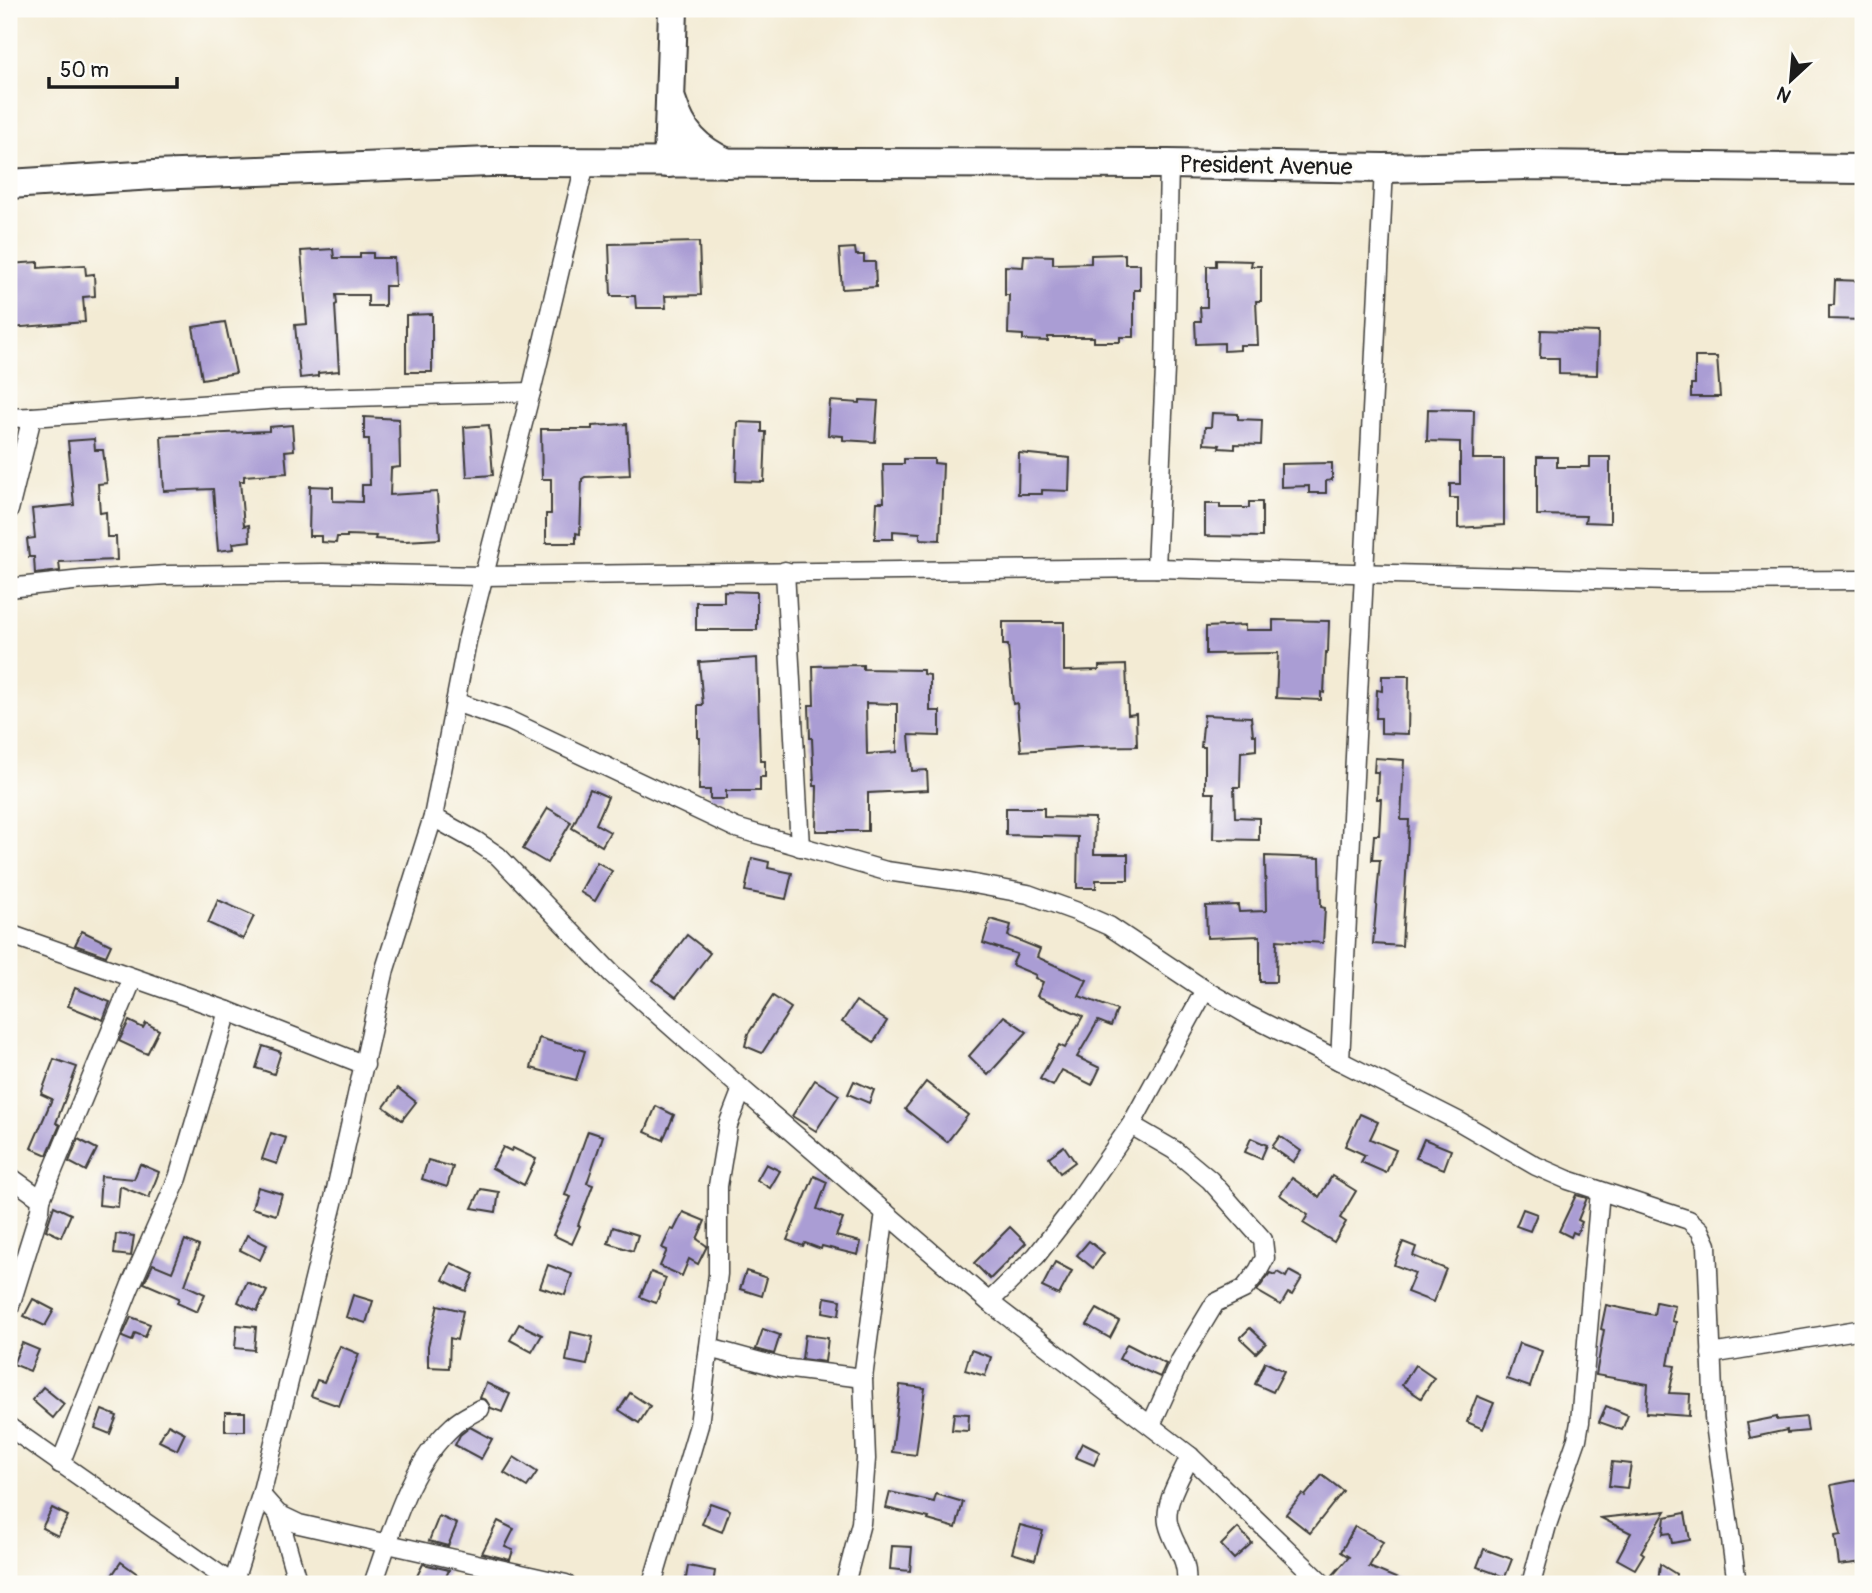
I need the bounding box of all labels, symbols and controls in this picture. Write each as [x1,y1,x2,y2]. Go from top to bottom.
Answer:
scale bar [49,46,177,90]
north arrow [1756,46,1826,116]
text: 50 m [60,57,109,84]
text: N [1773,81,1795,108]
street label: President Avenue [1179,150,1353,182]

